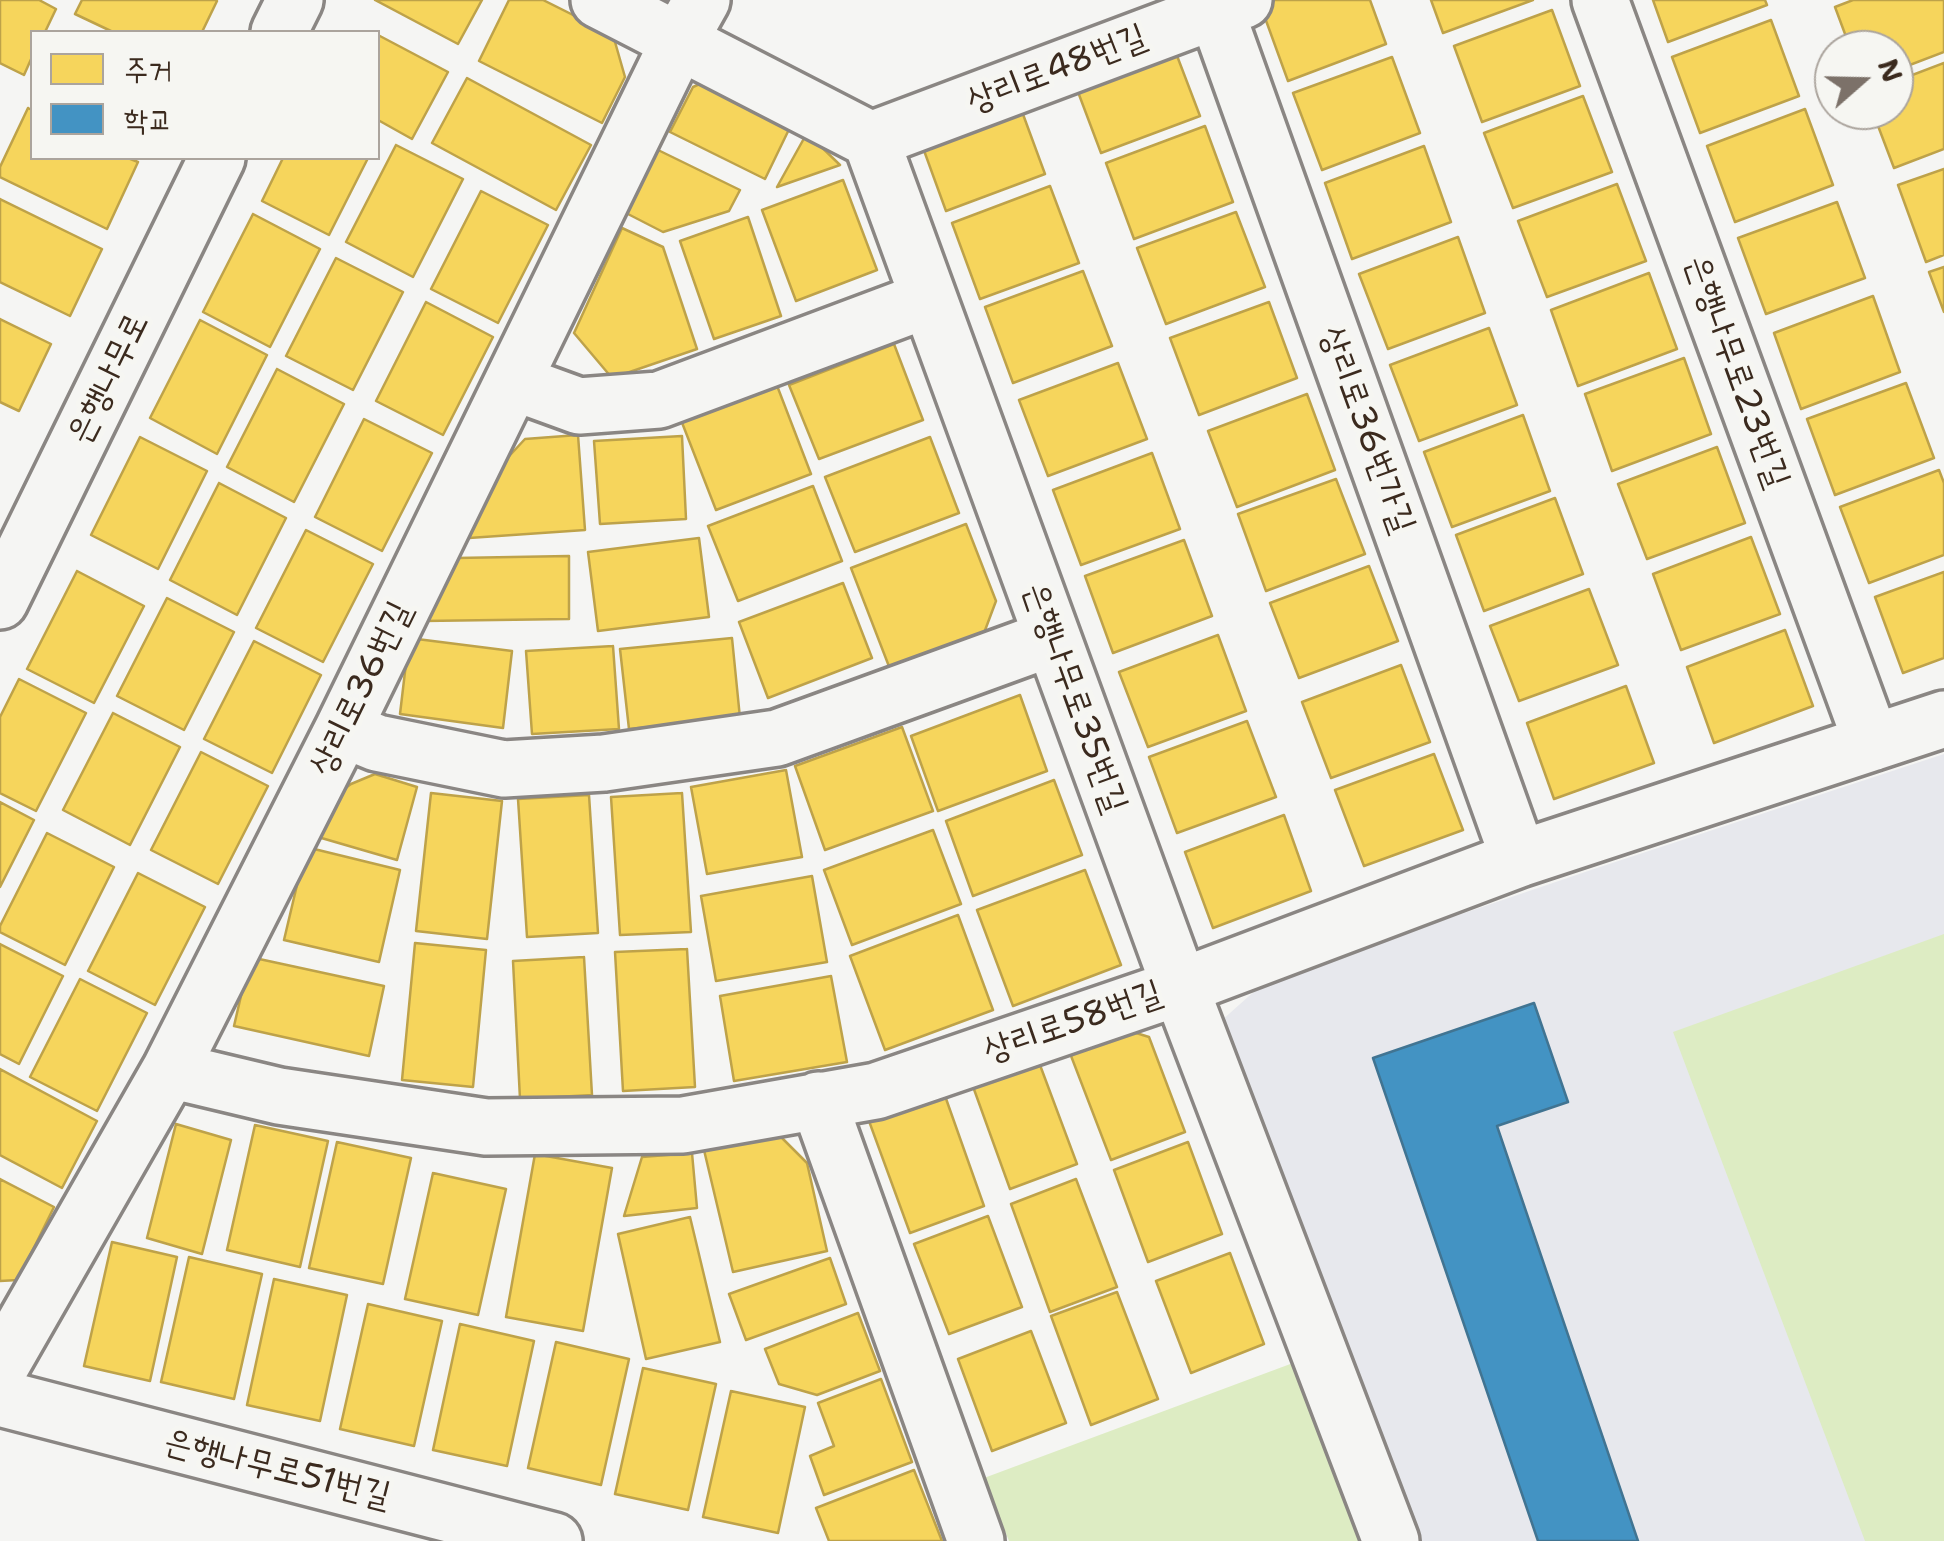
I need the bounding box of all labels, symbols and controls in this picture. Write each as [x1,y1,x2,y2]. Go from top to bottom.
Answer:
street label: 상리로48번길 [961,17,1153,123]
legend [30,30,380,160]
north arrow [1814,30,1914,130]
text: 주거 [124,49,172,90]
text: N [1869,54,1912,87]
text: 학교 [124,99,172,140]
street label: 은행나무로23번길 [1674,250,1798,494]
street label: 은행나무로 [59,307,159,451]
street label: 상리로36번가길 [1309,321,1423,539]
street label: 은행나무로35번길 [1013,577,1135,819]
street label: 상리로36번길 [302,595,422,783]
street label: 상리로58번길 [978,973,1168,1073]
street label: 은행나무로51번길 [159,1422,395,1518]

